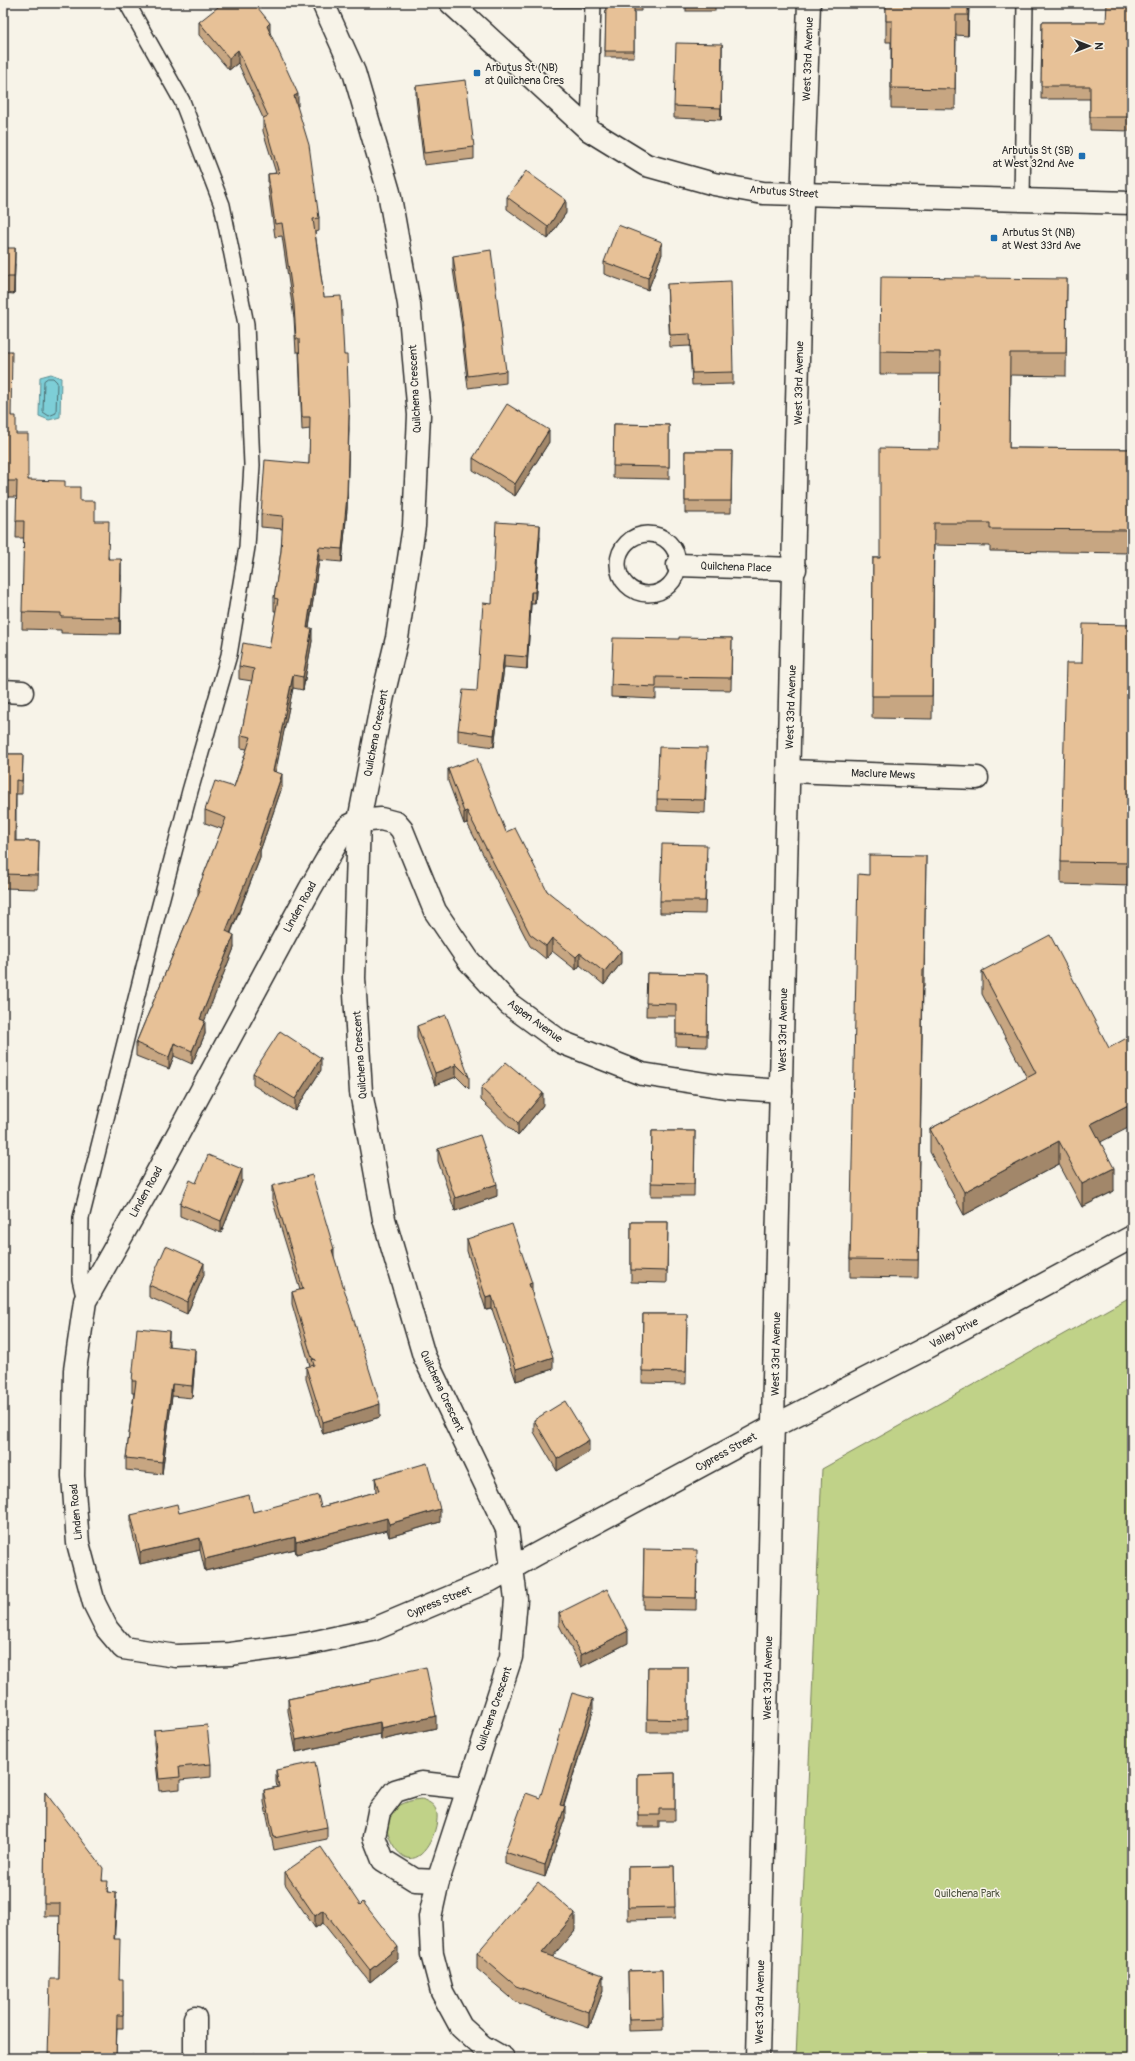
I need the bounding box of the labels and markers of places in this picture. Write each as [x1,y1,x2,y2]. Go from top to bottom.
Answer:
place label: Arbutus St (NB) at Quilchena Cres [485,61,564,87]
marker: Arbutus St (NB) at Quilchena Cres [472,68,482,78]
place label: Arbutus St (SB) at West 32nd Ave [993,144,1075,170]
marker: Arbutus St (SB) at West 32nd Ave [1077,151,1087,161]
place label: Arbutus St (NB) at West 33rd Ave [1002,226,1081,252]
marker: Arbutus St (NB) at West 33rd Ave [989,233,999,243]

